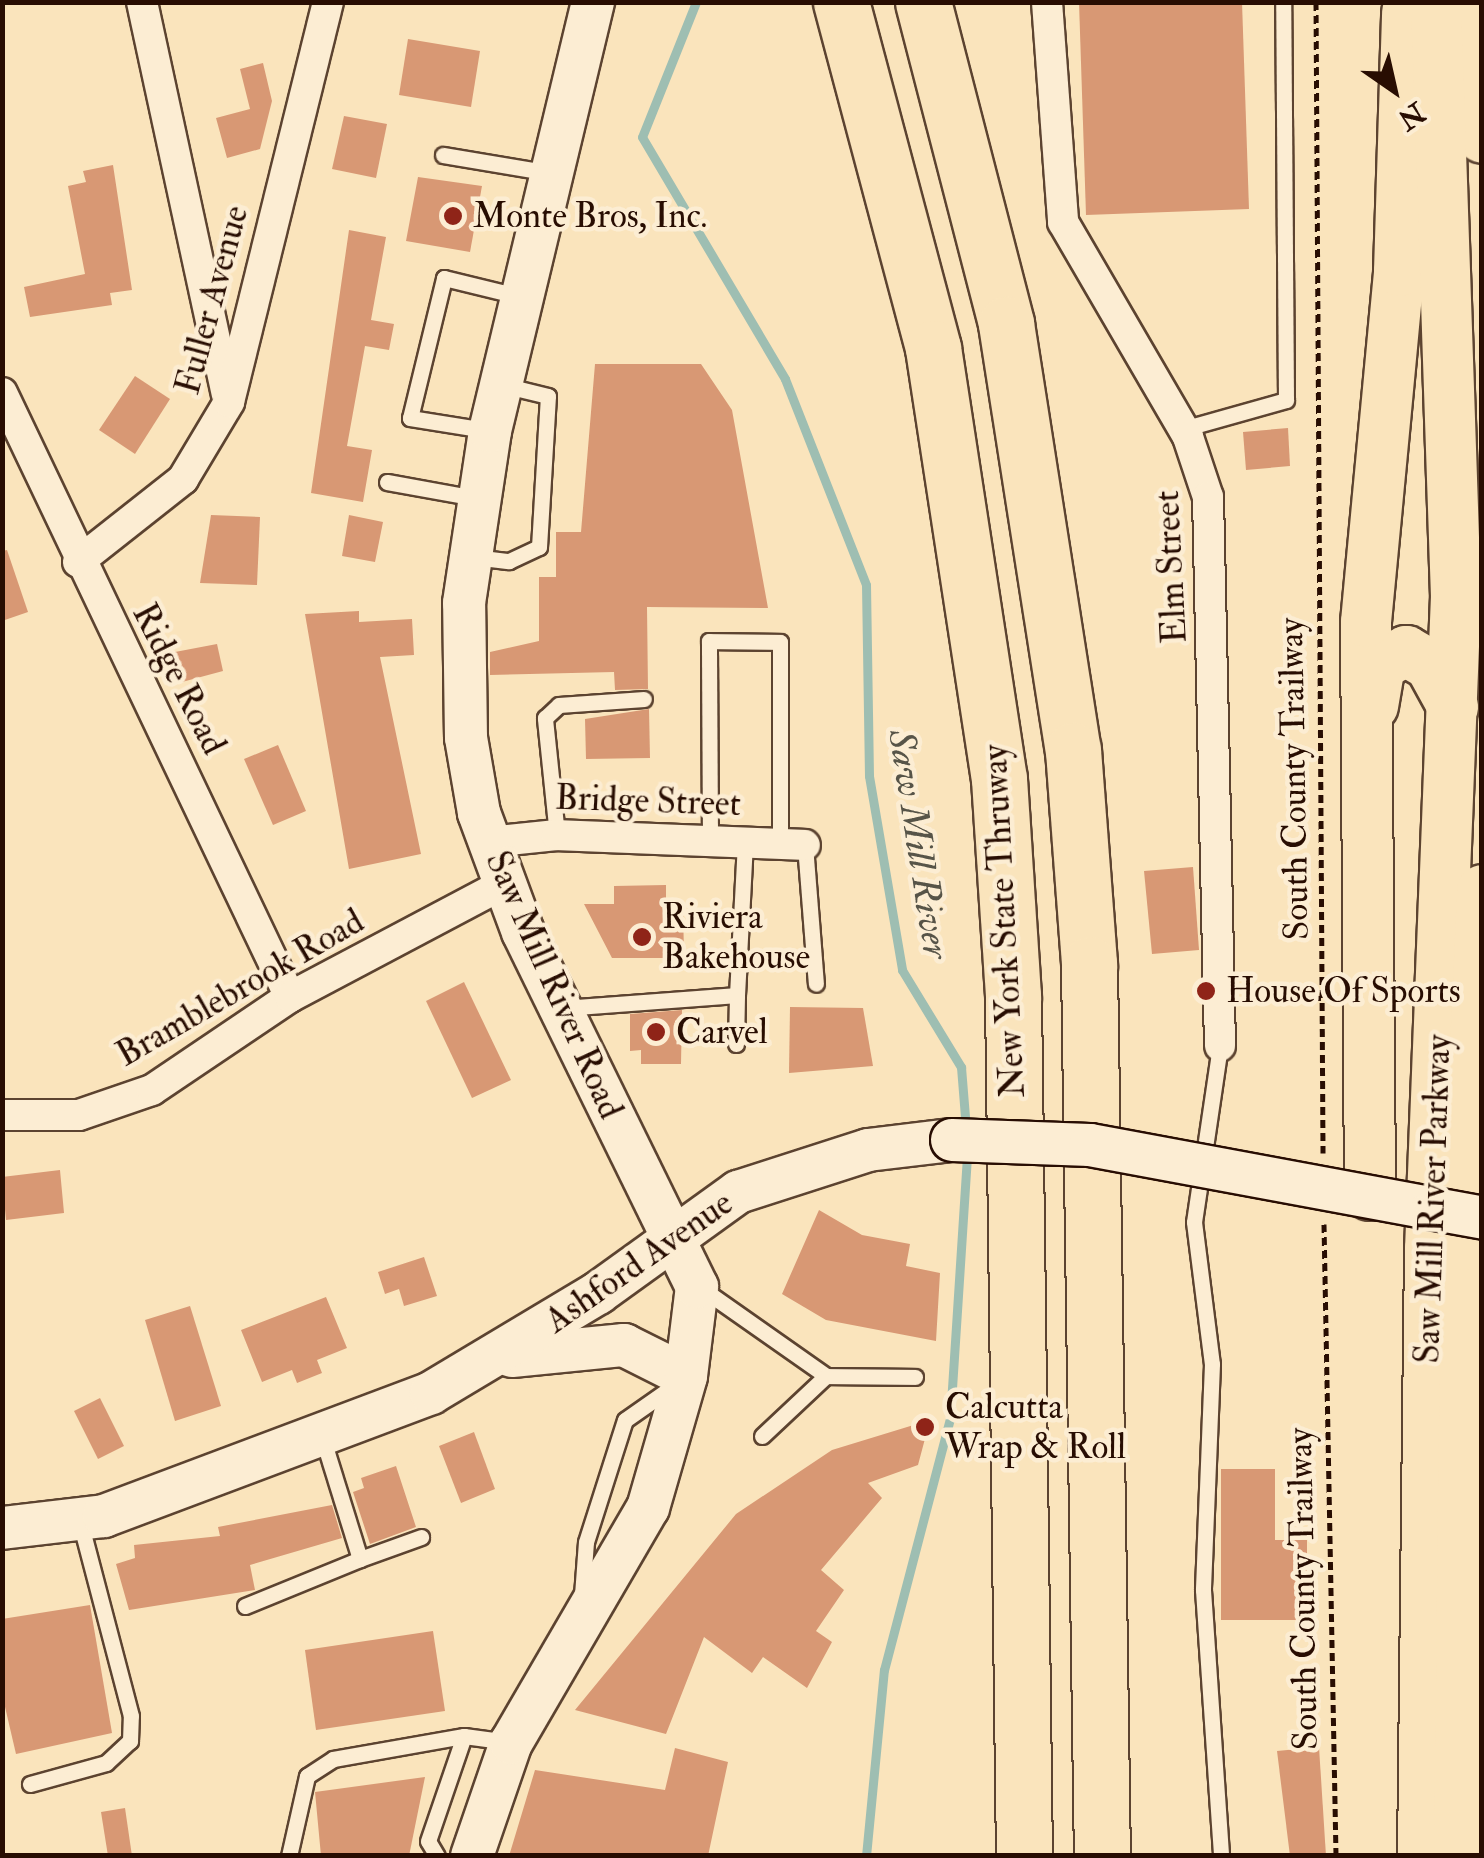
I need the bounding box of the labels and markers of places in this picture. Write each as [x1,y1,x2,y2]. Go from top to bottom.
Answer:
place label: Monte Bros, Inc. [473,195,707,237]
marker: Monte Bros, Inc. [442,205,464,227]
place label: Riviera Bakehouse [662,896,810,978]
marker: Riviera Bakehouse [631,926,653,948]
place label: House Of Sports [1226,970,1461,1012]
marker: House Of Sports [1195,980,1217,1002]
place label: Carvel [676,1011,768,1053]
marker: Carvel [645,1021,667,1043]
place label: Calcutta Wrap & Roll [945,1386,1126,1468]
marker: Calcutta Wrap & Roll [914,1416,936,1438]

